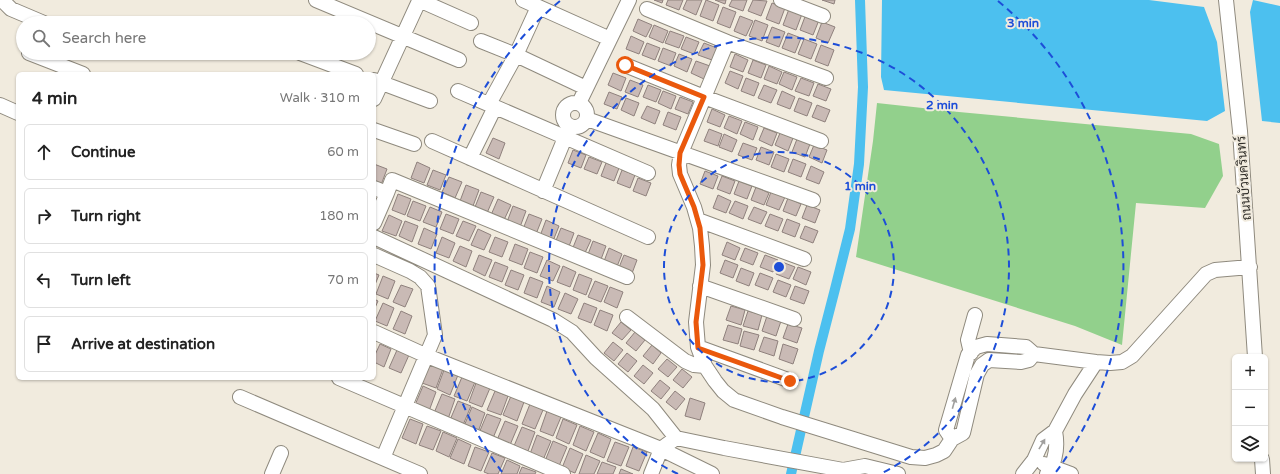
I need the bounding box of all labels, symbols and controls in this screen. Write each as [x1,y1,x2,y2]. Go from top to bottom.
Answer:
search box [16,16,376,60]
text: 3 min [1007,16,1039,30]
icon: search [30,27,52,49]
text: Search here [62,29,146,47]
route start [616,56,634,74]
text: 4 min [32,88,77,109]
text: Walk · 310 m [280,90,360,106]
text: 2 min [926,98,958,112]
street label: ถนนบัวนครินทร์ [1231,135,1255,221]
icon: ahead [33,141,55,163]
text: Continue [71,143,135,161]
text: 60 m [327,144,359,160]
text: 1 min [844,179,876,193]
icon: right [33,205,55,227]
text: Turn right [71,207,141,225]
text: 180 m [319,208,359,224]
centre of rings [772,260,786,274]
icon: left [33,269,55,291]
text: Turn left [71,271,131,289]
text: 70 m [327,272,359,288]
icon: arrive [33,333,55,355]
text: Arrive at destination [71,335,215,353]
map controls [1232,354,1268,462]
button: + [1232,354,1268,390]
route end [781,372,799,390]
button: − [1232,390,1268,426]
one-way arrow [951,397,957,409]
button: layers [1232,426,1268,462]
one-way arrow [1039,438,1046,449]

